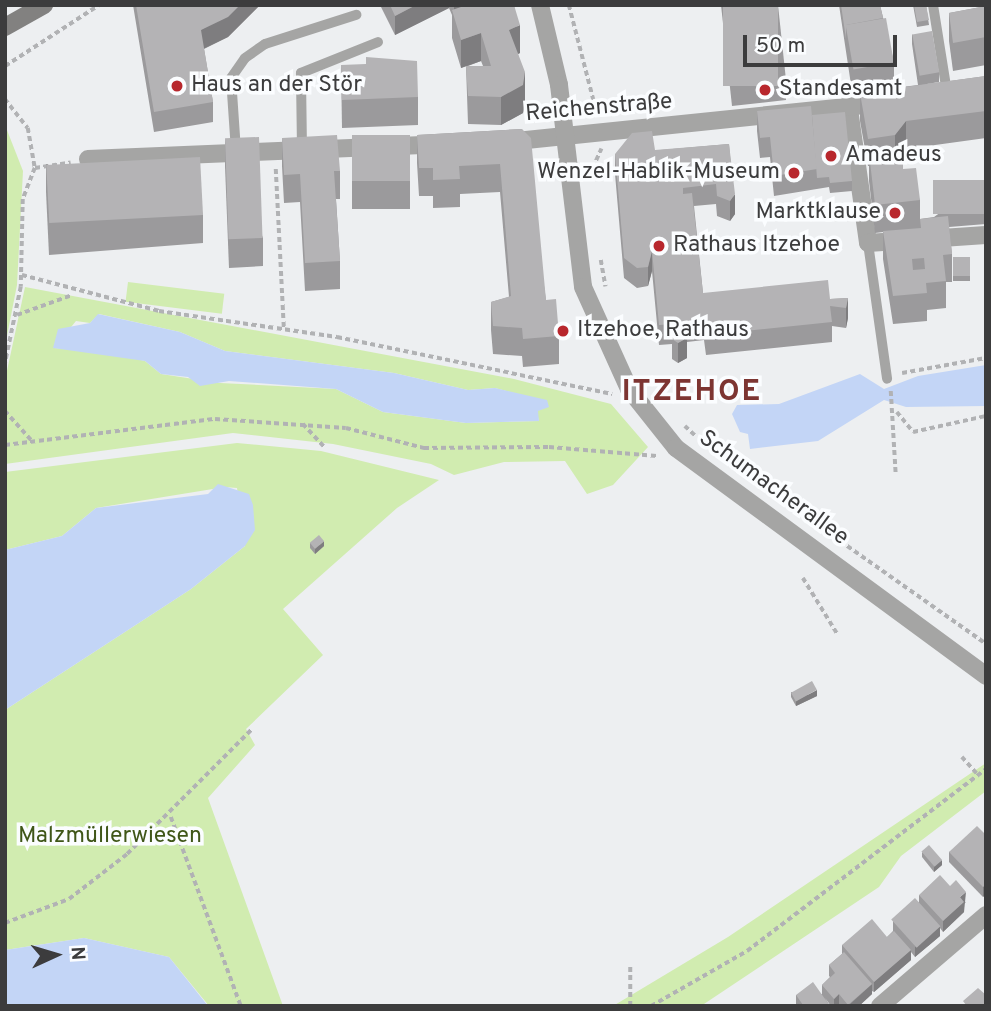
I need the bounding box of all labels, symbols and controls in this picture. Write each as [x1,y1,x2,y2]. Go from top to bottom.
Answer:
scale bar [746,21,900,65]
text: 50 m [756,33,805,60]
place label: Haus an der Stör [191,72,362,100]
place label: Standesamt [779,76,903,104]
marker: Haus an der Stör [169,78,185,94]
marker: Standesamt [757,82,773,98]
street label: Reichenstraße [524,89,674,129]
place label: Amadeus [845,142,942,170]
marker: Amadeus [823,148,839,164]
place label: Wenzel-Hablik-Museum [537,159,780,187]
marker: Wenzel-Hablik-Museum [786,165,802,181]
place label: Marktklause [756,199,881,227]
marker: Marktklause [887,205,903,221]
place label: Rathaus Itzehoe [673,232,840,260]
marker: Rathaus Itzehoe [651,238,667,254]
place label: Itzehoe, Rathaus [577,317,749,345]
marker: Itzehoe, Rathaus [555,323,571,339]
district label: ITZEHOE [623,375,761,411]
street label: Schumacherallee [693,425,853,553]
park label: Malzmüllerwiesen [18,823,202,851]
north arrow [21,920,91,990]
text: N [65,946,89,961]

